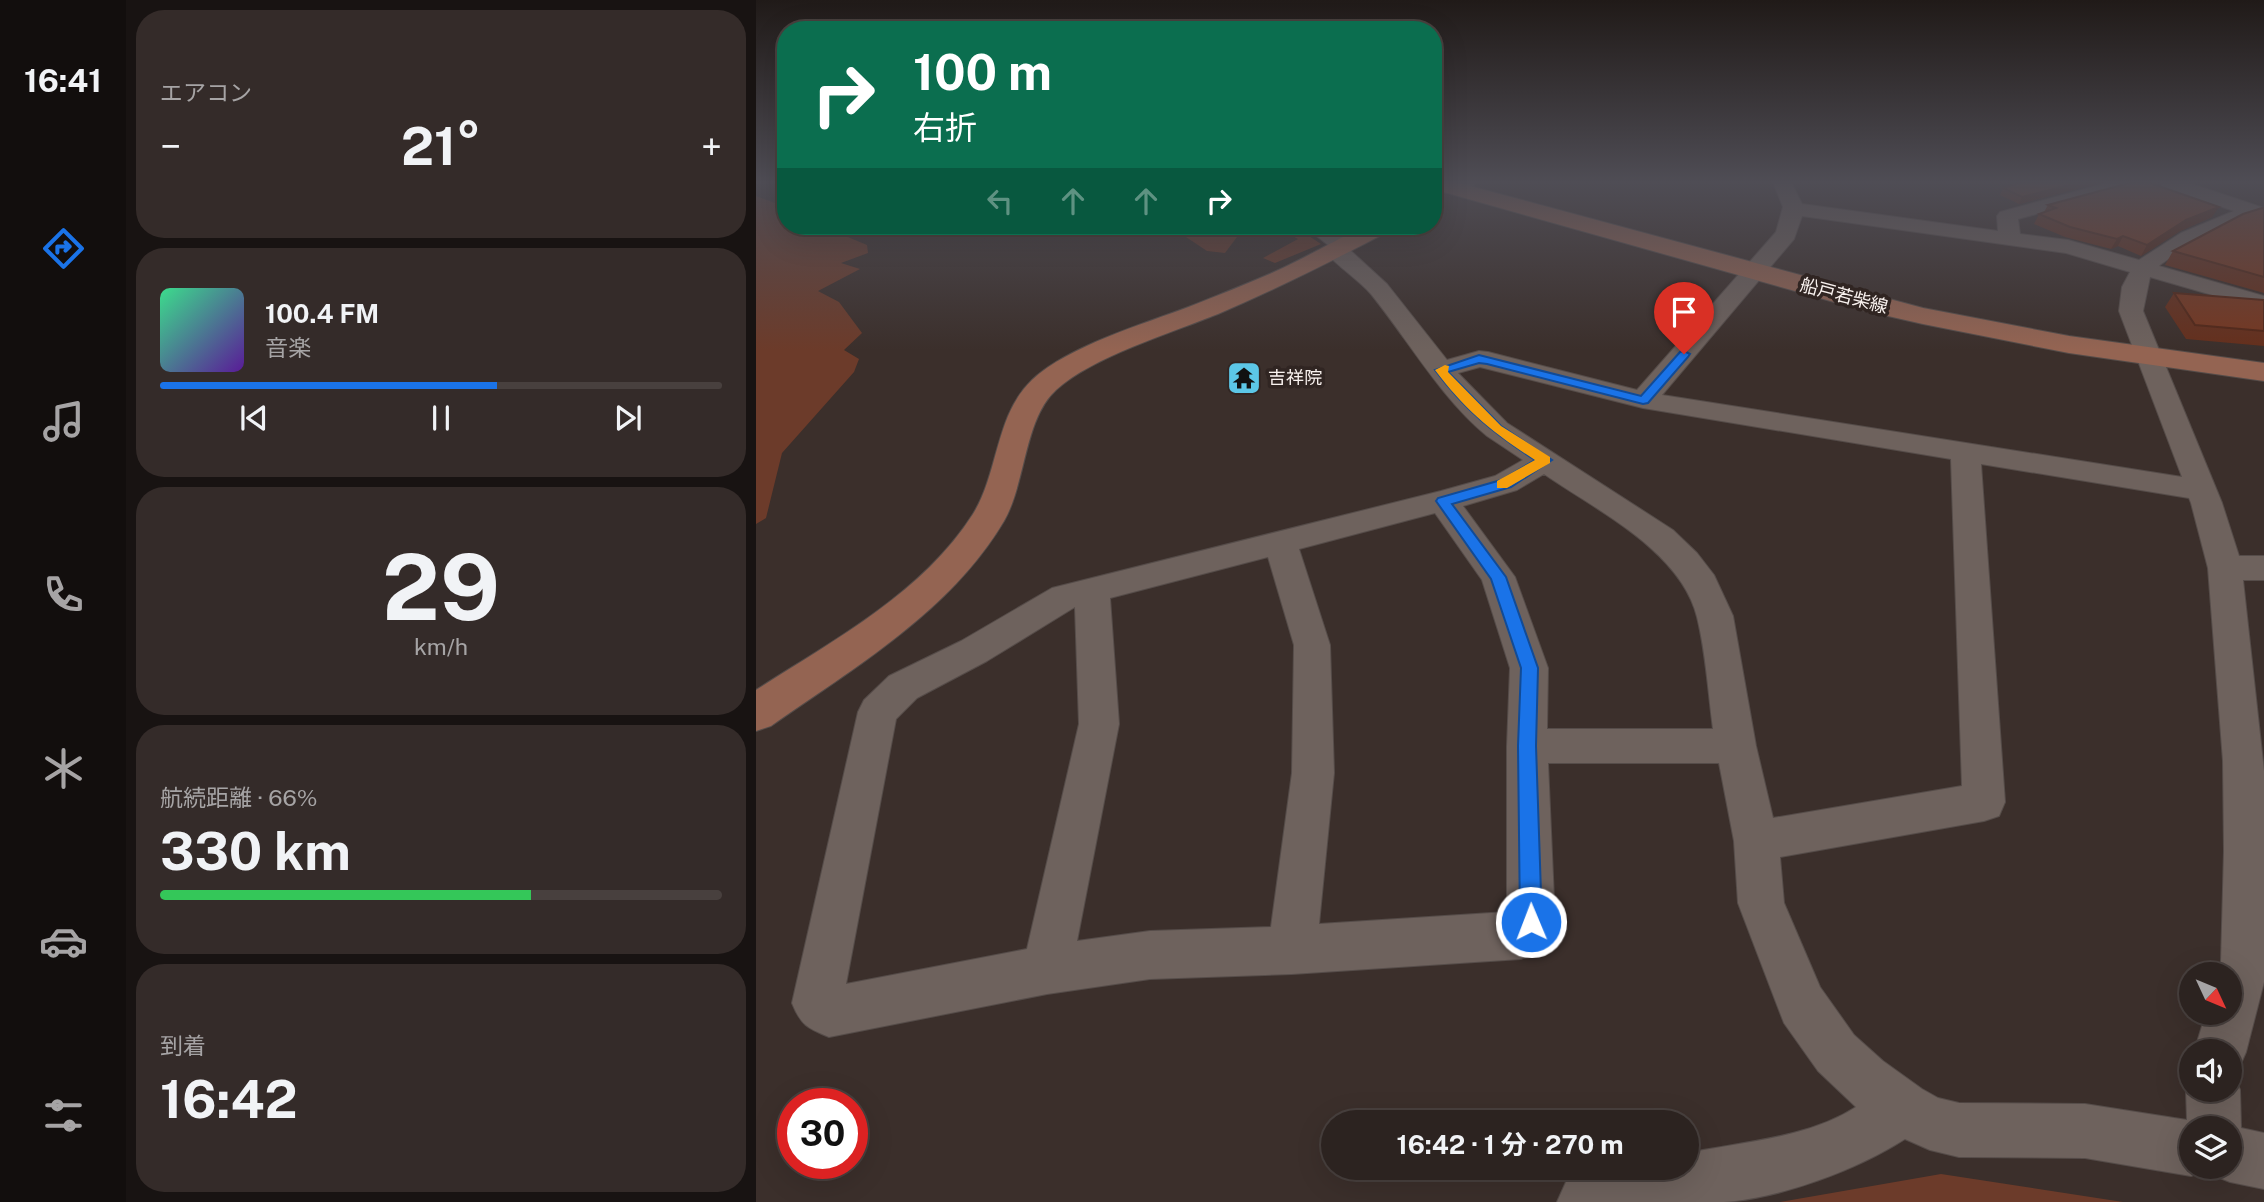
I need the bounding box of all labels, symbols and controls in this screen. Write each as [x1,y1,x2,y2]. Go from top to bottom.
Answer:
text: 100 m [913,43,1052,101]
icon: right [798,49,889,140]
text: 16:41 [24,62,102,99]
text: エアコン [160,79,252,106]
text: 右折 [913,109,977,146]
text: 21° [401,116,481,177]
text: − [160,124,181,169]
text: + [701,124,722,169]
icon: left [981,182,1019,220]
icon: ahead [1054,182,1092,220]
icon: ahead [1127,182,1165,220]
icon: right [1200,182,1238,220]
icon: directions [39,224,88,273]
street label: 船戸若柴線 [1798,274,1890,317]
pin [1654,282,1714,354]
icon: arrive [1665,293,1703,331]
text: 100.4 FM [265,298,379,329]
text: 音楽 [265,334,311,361]
temple icon: 吉祥院 [1225,359,1263,397]
place label: 吉祥院 [1268,367,1322,388]
icon: music [39,397,88,446]
icon: previous [235,399,273,437]
icon: pause [422,399,460,437]
icon: next [609,399,647,437]
text: 29 [382,534,500,640]
icon: phone [39,570,88,619]
text: km/h [414,633,468,660]
icon: climate [39,744,88,793]
text: 航続距離 · 66% [160,784,318,811]
text: 330 km [160,821,351,882]
position arrow [1494,885,1568,959]
icon: car [39,917,88,966]
north arrow [2179,962,2242,1026]
map controls [2179,962,2242,1179]
text: 到着 [160,1032,206,1059]
button: sound [2179,1039,2242,1102]
text: 16:42 [160,1069,298,1130]
speed limit sign: 30 [777,1088,868,1179]
icon: filters [39,1091,88,1140]
button: layers [2179,1116,2242,1179]
text: 16:42 · 1 分 · 270 m [1397,1129,1624,1160]

